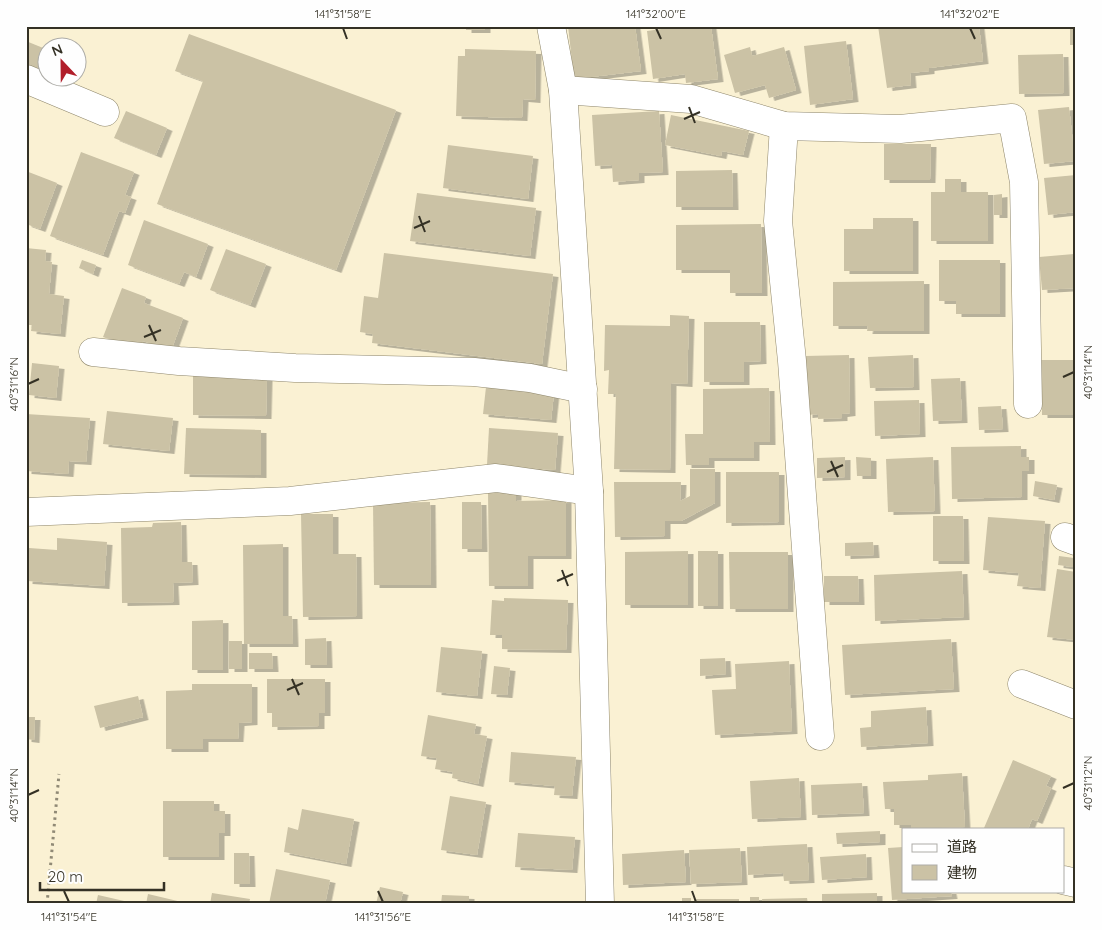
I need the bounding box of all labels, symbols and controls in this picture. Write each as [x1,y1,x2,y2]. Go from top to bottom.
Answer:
text: 141°31'58"E [315,6,371,21]
text: 141°32'00"E [626,6,686,21]
text: 141°32'02"E [940,6,1000,21]
north arrow [38,38,88,88]
text: N [49,40,65,60]
text: 40°31'14"N [1080,345,1095,399]
text: 40°31'16"N [6,357,21,411]
text: 40°31'12"N [1080,756,1095,810]
text: 40°31'14"N [6,768,21,822]
legend [902,828,1064,892]
text: 道路 [947,837,977,856]
scale bar [40,860,164,892]
text: 建物 [947,863,977,882]
text: 20 m [48,867,83,886]
text: 141°31'54"E [41,909,97,924]
text: 141°31'56"E [355,909,411,924]
text: 141°31'58"E [668,909,724,924]

